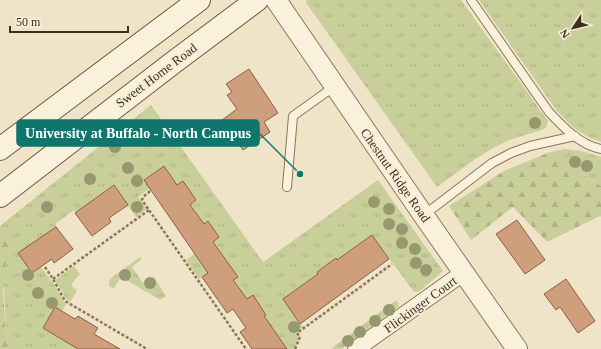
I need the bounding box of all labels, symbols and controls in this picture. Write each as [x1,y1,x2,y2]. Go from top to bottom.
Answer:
scale bar [10,8,128,34]
north arrow [553,8,593,48]
text: 50 m [16,15,41,29]
text: N [558,27,572,40]
street label: Sweet Home Road [113,40,200,111]
callout: University at Buffalo - North Campus [17,120,259,146]
street label: Chestnut Ridge Road [358,125,434,226]
text: University at Buffalo - North Campus [25,126,252,141]
street label: Flickinger Court [381,273,460,336]

